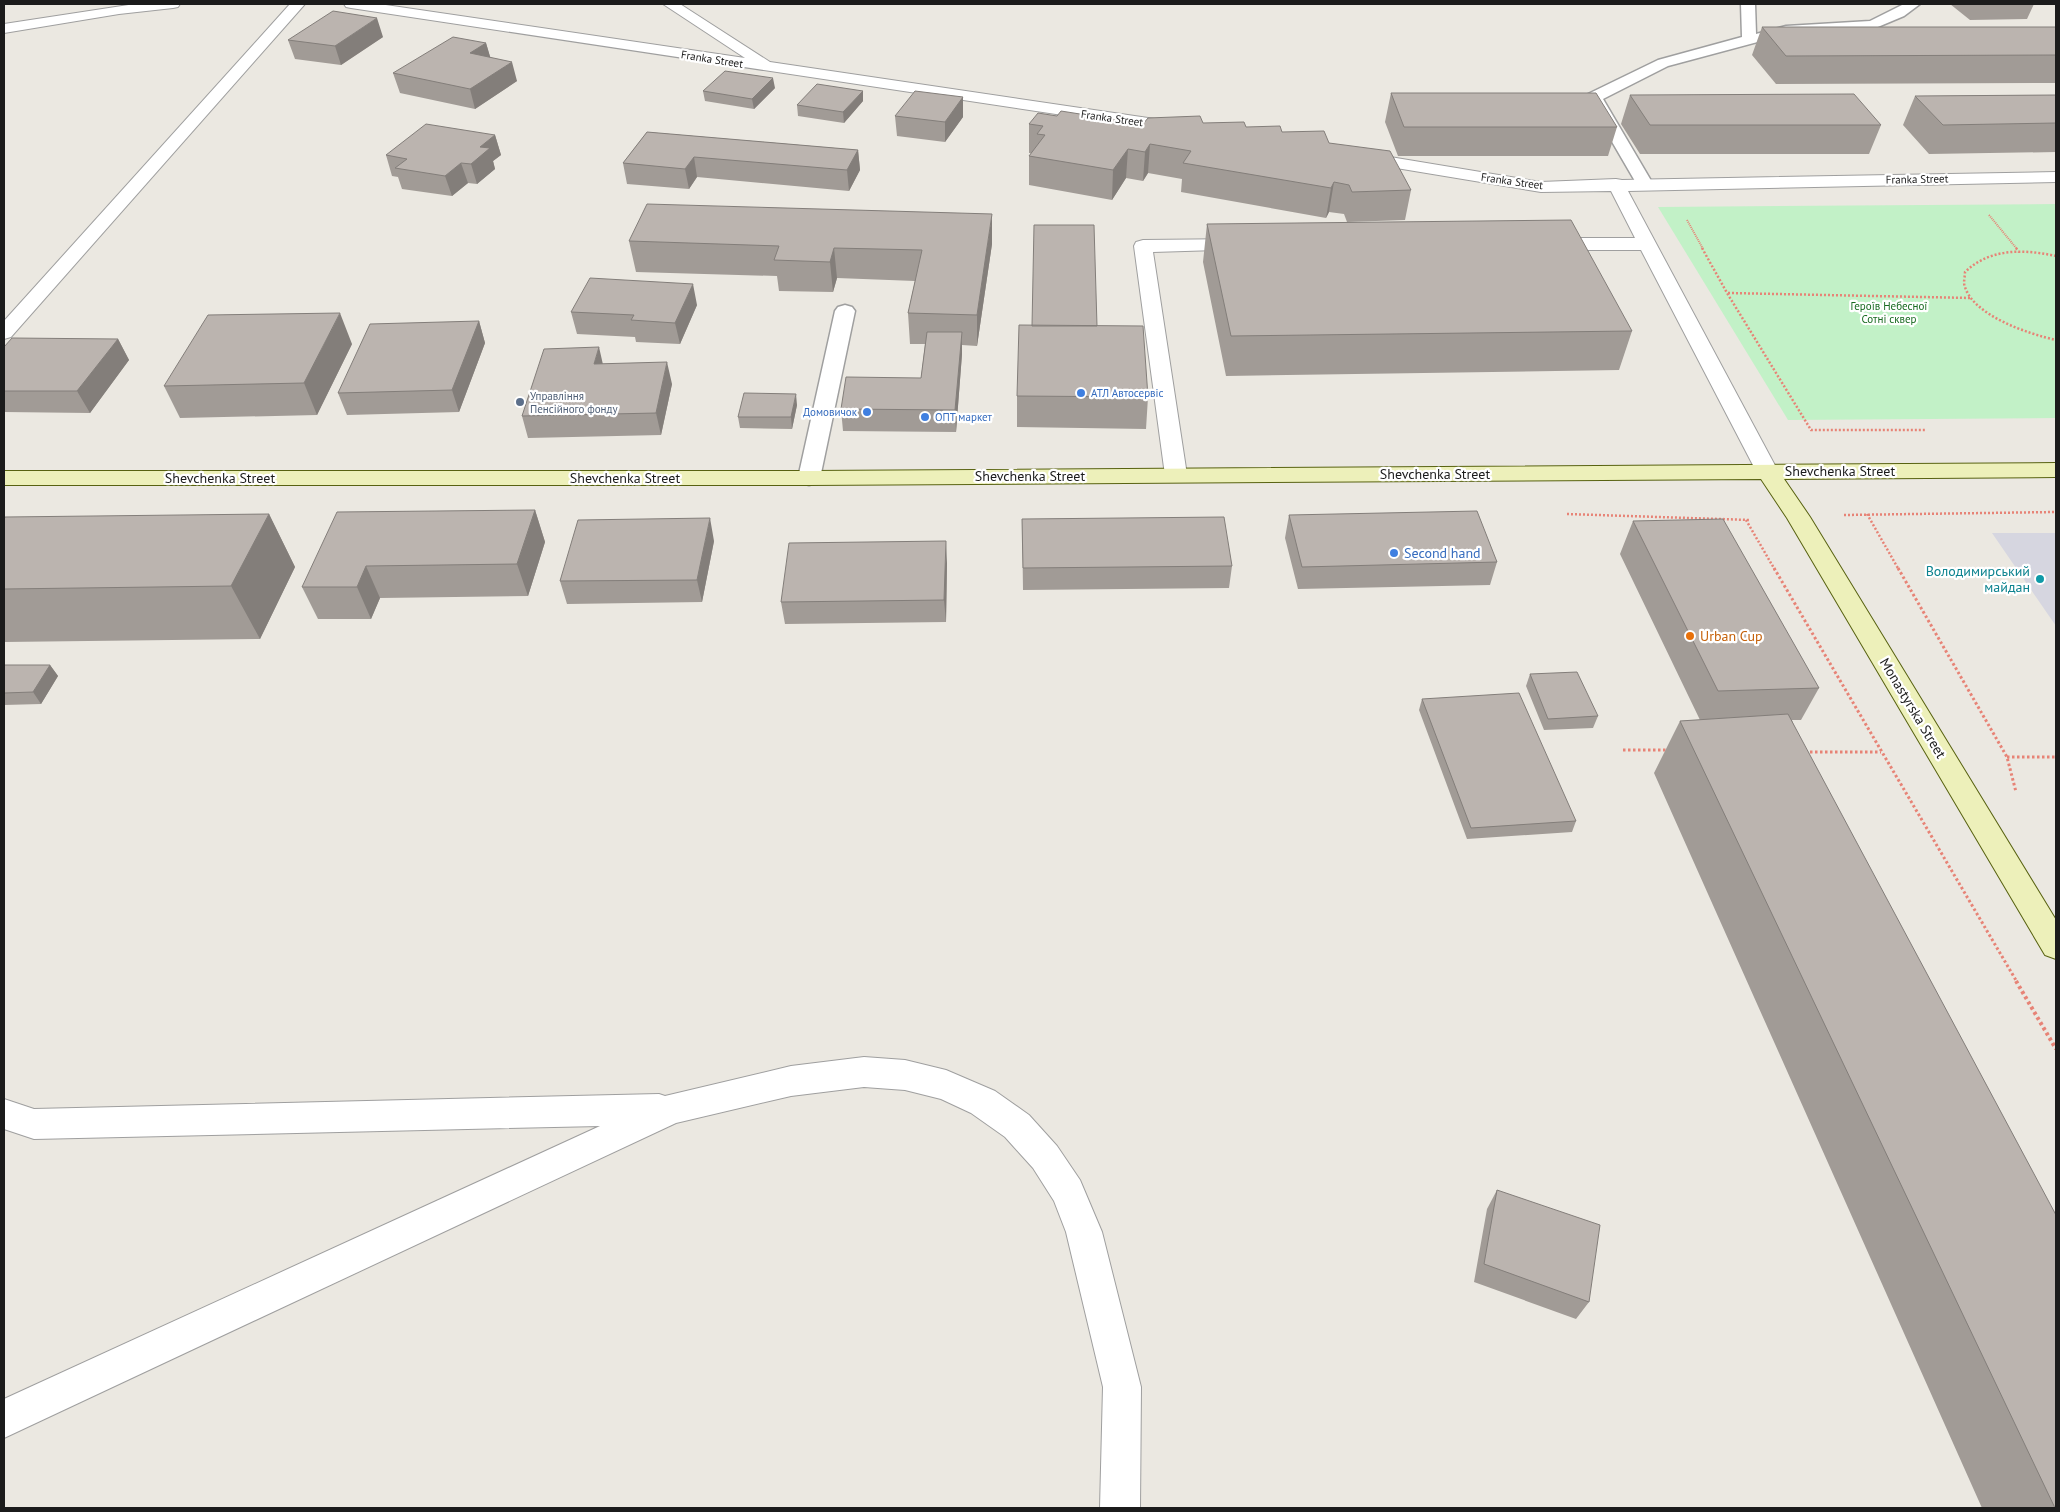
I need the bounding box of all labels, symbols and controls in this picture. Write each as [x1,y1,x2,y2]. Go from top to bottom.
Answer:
street label: Franka Street [680,47,744,71]
street label: Franka Street [1080,107,1144,129]
street label: Franka Street [1480,170,1544,192]
street label: Franka Street [1886,171,1949,187]
park label: Героїв Небесної Сотні сквер [1851,299,1927,326]
place label: АТЛ Автосервіс [1091,386,1164,400]
marker: АТЛ Автосервіс [1075,387,1087,399]
place label: Управління Пенсійного фонду [530,389,619,416]
marker: Управління Пенсійного фонду [514,396,526,408]
place label: Домовичок [803,405,858,419]
marker: Домовичок [861,406,873,418]
place label: ОПТ маркет [935,410,993,424]
marker: ОПТ маркет [919,411,931,423]
street label: Shevchenka Street [1785,462,1895,480]
street label: Shevchenka Street [1380,465,1490,483]
street label: Shevchenka Street [975,467,1085,485]
street label: Shevchenka Street [165,469,275,487]
street label: Shevchenka Street [570,469,680,487]
place label: Second hand [1404,544,1481,562]
marker: Second hand [1388,547,1400,559]
place label: Володимирський майдан [1926,562,2030,596]
marker: Володимирський майдан [2034,573,2046,585]
place label: Urban Cup [1700,627,1763,645]
marker: Urban Cup [1684,630,1696,642]
street label: Monastyrska Street [1876,654,1950,762]

